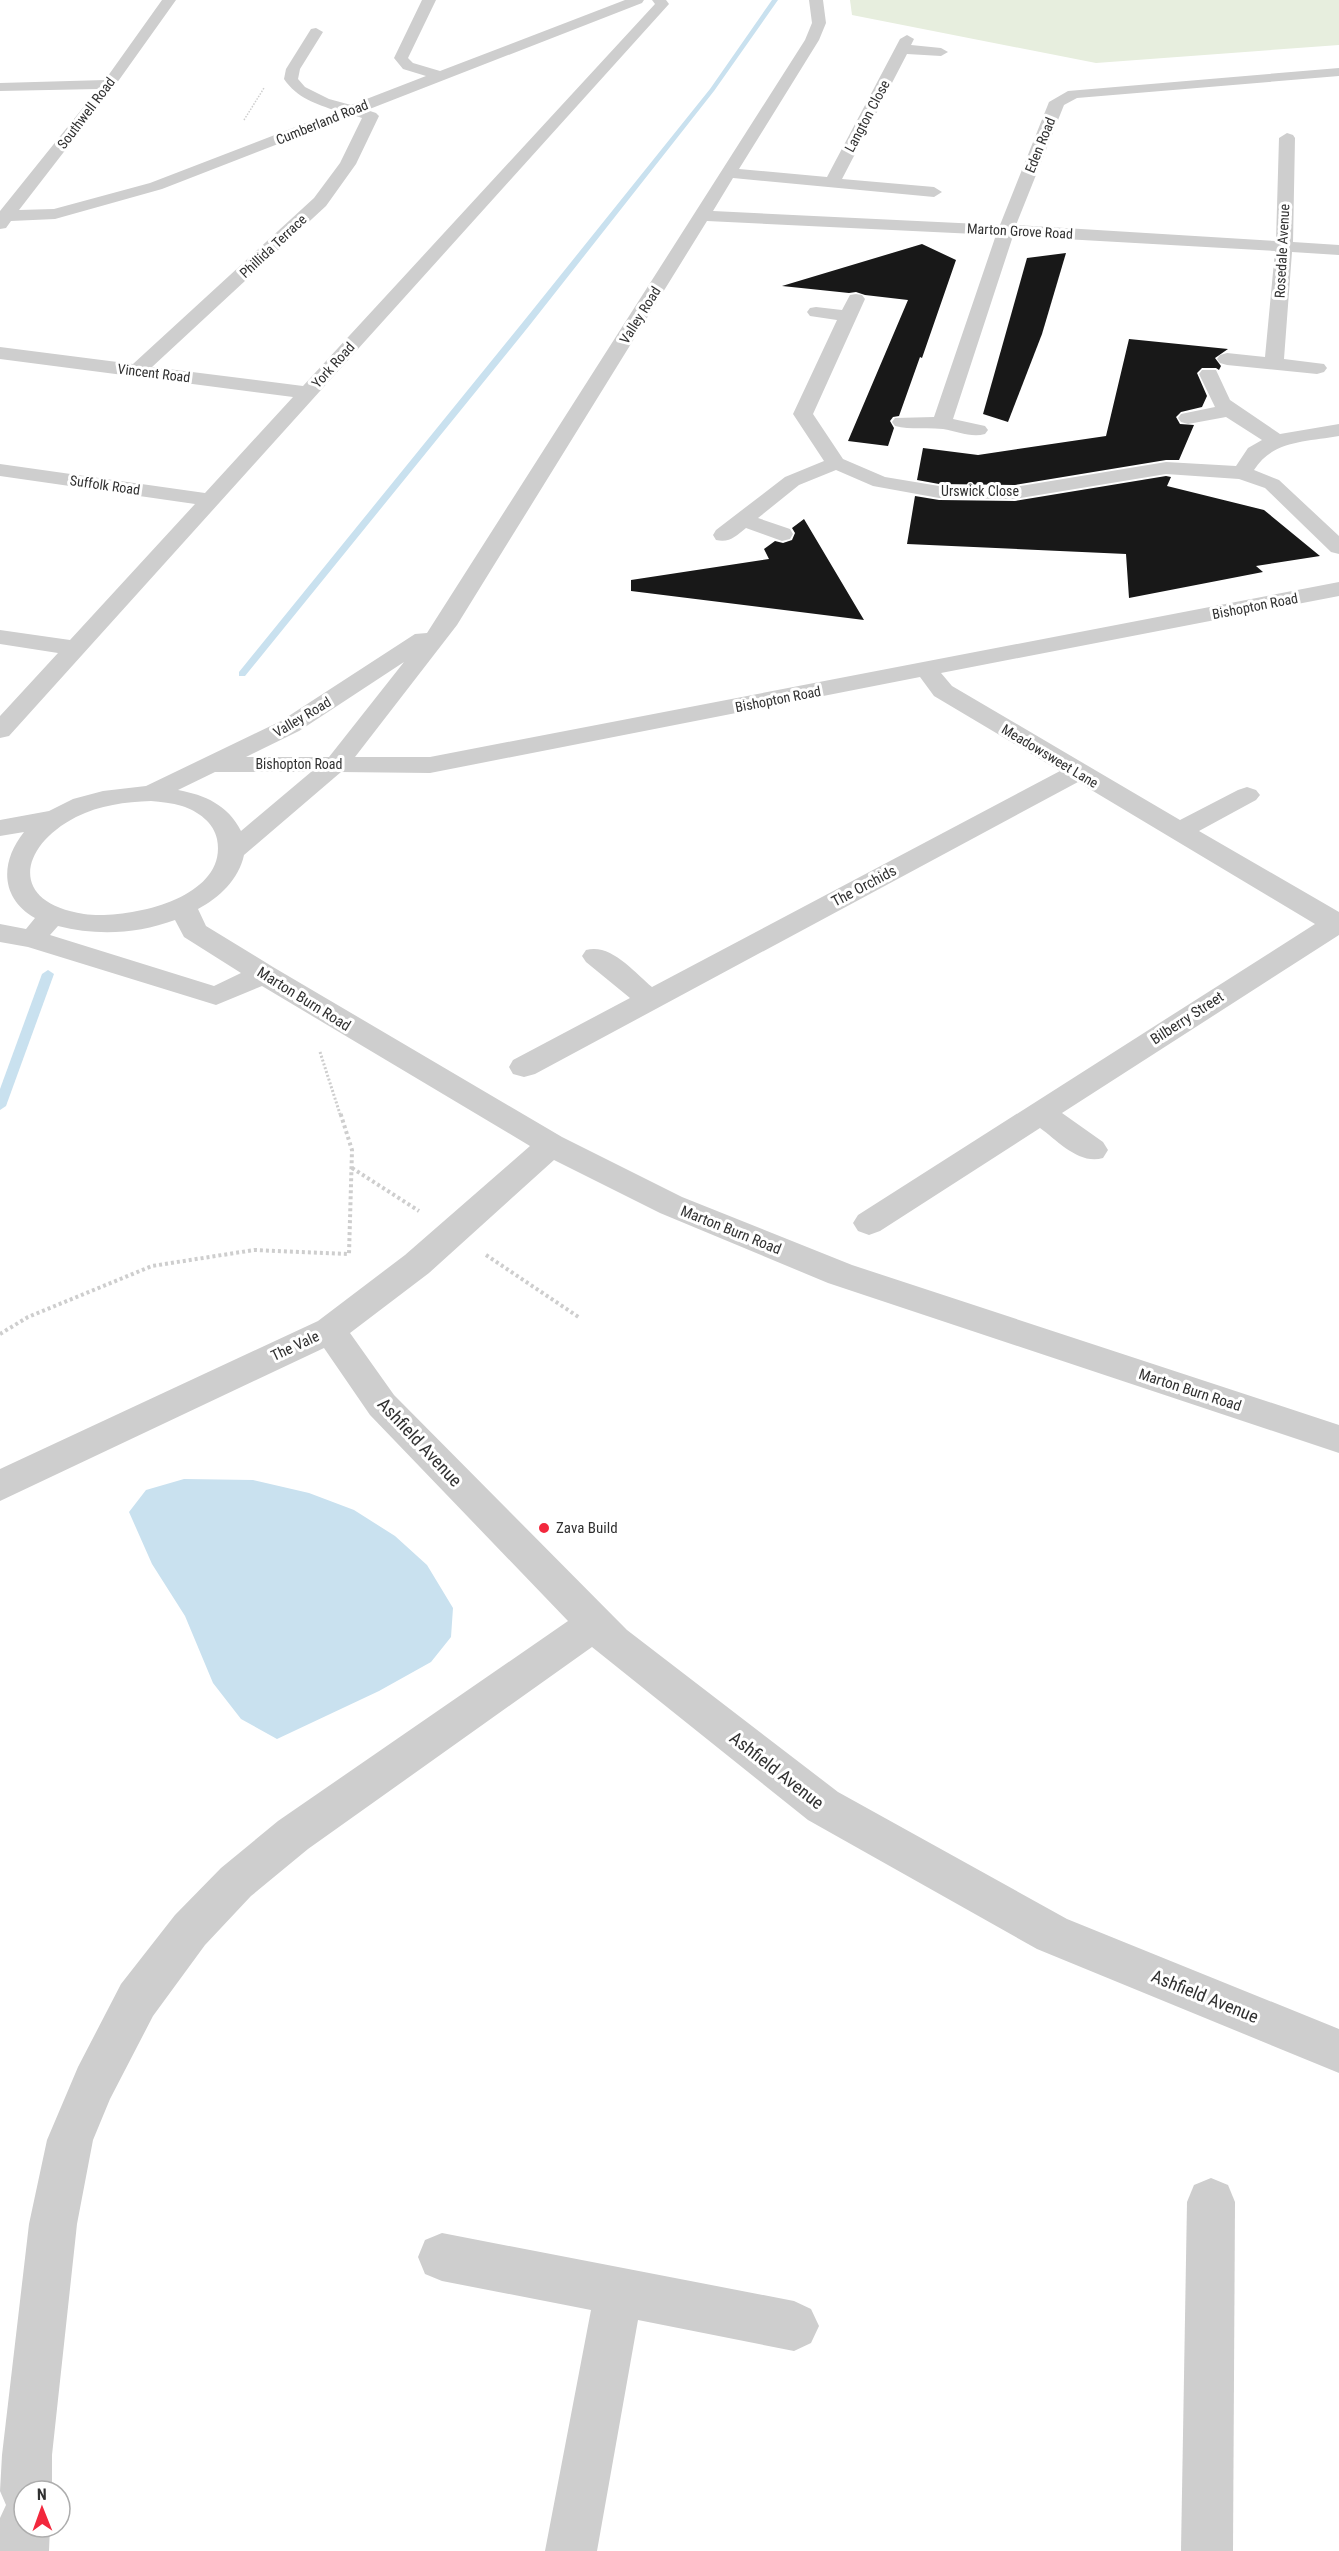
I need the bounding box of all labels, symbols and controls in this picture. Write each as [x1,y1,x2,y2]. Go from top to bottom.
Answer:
street label: Southwell Road [54,74,118,152]
street label: Langton Close [841,77,893,155]
street label: Cumberland Road [274,96,370,148]
street label: Eden Road [1022,115,1058,175]
street label: Rosedale Avenue [1272,203,1292,299]
street label: Phillida Terrace [236,211,310,281]
street label: Marton Grove Road [967,220,1073,242]
street label: Valley Road [616,283,664,347]
street label: York Road [308,339,358,391]
street label: Vincent Road [117,361,191,385]
street label: Suffolk Road [69,472,141,498]
street label: Urswick Close [941,483,1019,499]
street label: Bishopton Road [1211,590,1299,622]
street label: Bishopton Road [734,683,822,715]
street label: Valley Road [270,694,334,740]
street label: Meadowsweet Lane [999,721,1101,791]
street label: Bishopton Road [255,756,343,772]
street label: The Orchids [828,861,900,911]
street label: Marton Burn Road [254,963,354,1035]
street label: Bilberry Street [1147,988,1227,1048]
street label: Marton Burn Road [678,1202,784,1258]
street label: The Vale [268,1327,322,1365]
street label: Marton Burn Road [1136,1365,1244,1415]
street label: Ashfield Avenue [374,1393,466,1491]
place label: Zava Build [556,1519,618,1537]
marker: Zava Build [537,1521,551,1535]
street label: Ashfield Avenue [726,1727,828,1813]
street label: Ashfield Avenue [1148,1965,1262,2027]
north arrow [12,2479,72,2539]
text: N [37,2485,47,2504]

